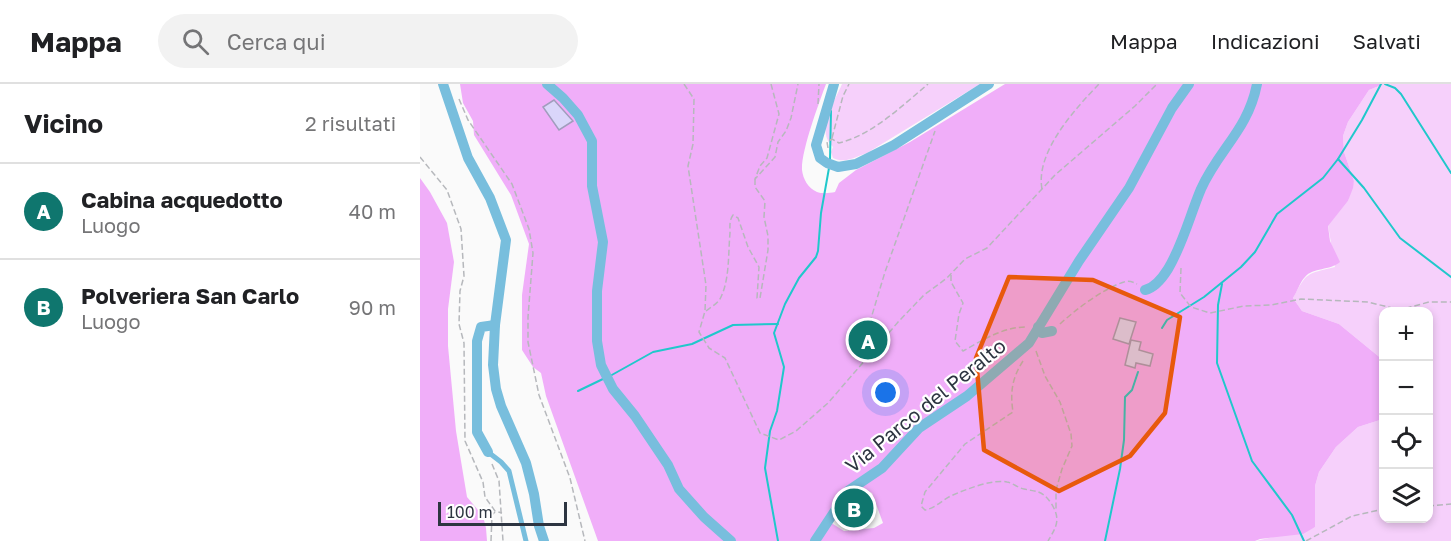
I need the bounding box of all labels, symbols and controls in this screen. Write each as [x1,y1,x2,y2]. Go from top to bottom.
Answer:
search box [158,14,578,68]
text: Mappa [30,25,122,58]
icon: search [179,25,212,58]
text: Cerca qui [227,28,326,55]
text: Mappa [1110,28,1178,54]
text: Indicazioni [1211,28,1320,54]
text: Salvati [1353,28,1421,54]
text: Vicino [24,108,103,139]
text: 2 risultati [305,111,396,135]
text: Cabina acquedotto [81,186,283,213]
text: A [36,199,51,223]
text: 40 m [349,199,396,223]
text: Luogo [81,213,140,237]
text: Polveriera San Carlo [81,282,299,309]
text: B [36,295,51,319]
text: 90 m [349,295,396,319]
map controls [1379,307,1433,523]
button: + [1379,307,1433,361]
text: Luogo [81,309,140,333]
pin: A [848,318,888,362]
street label: Via Parco del Peralto [840,333,1010,477]
button: − [1379,361,1433,415]
your location [871,378,900,407]
button: locate [1379,415,1433,469]
button: layers [1379,469,1433,523]
pin: B [834,486,874,530]
scale bar [438,499,567,526]
text: 100 m [447,502,493,522]

